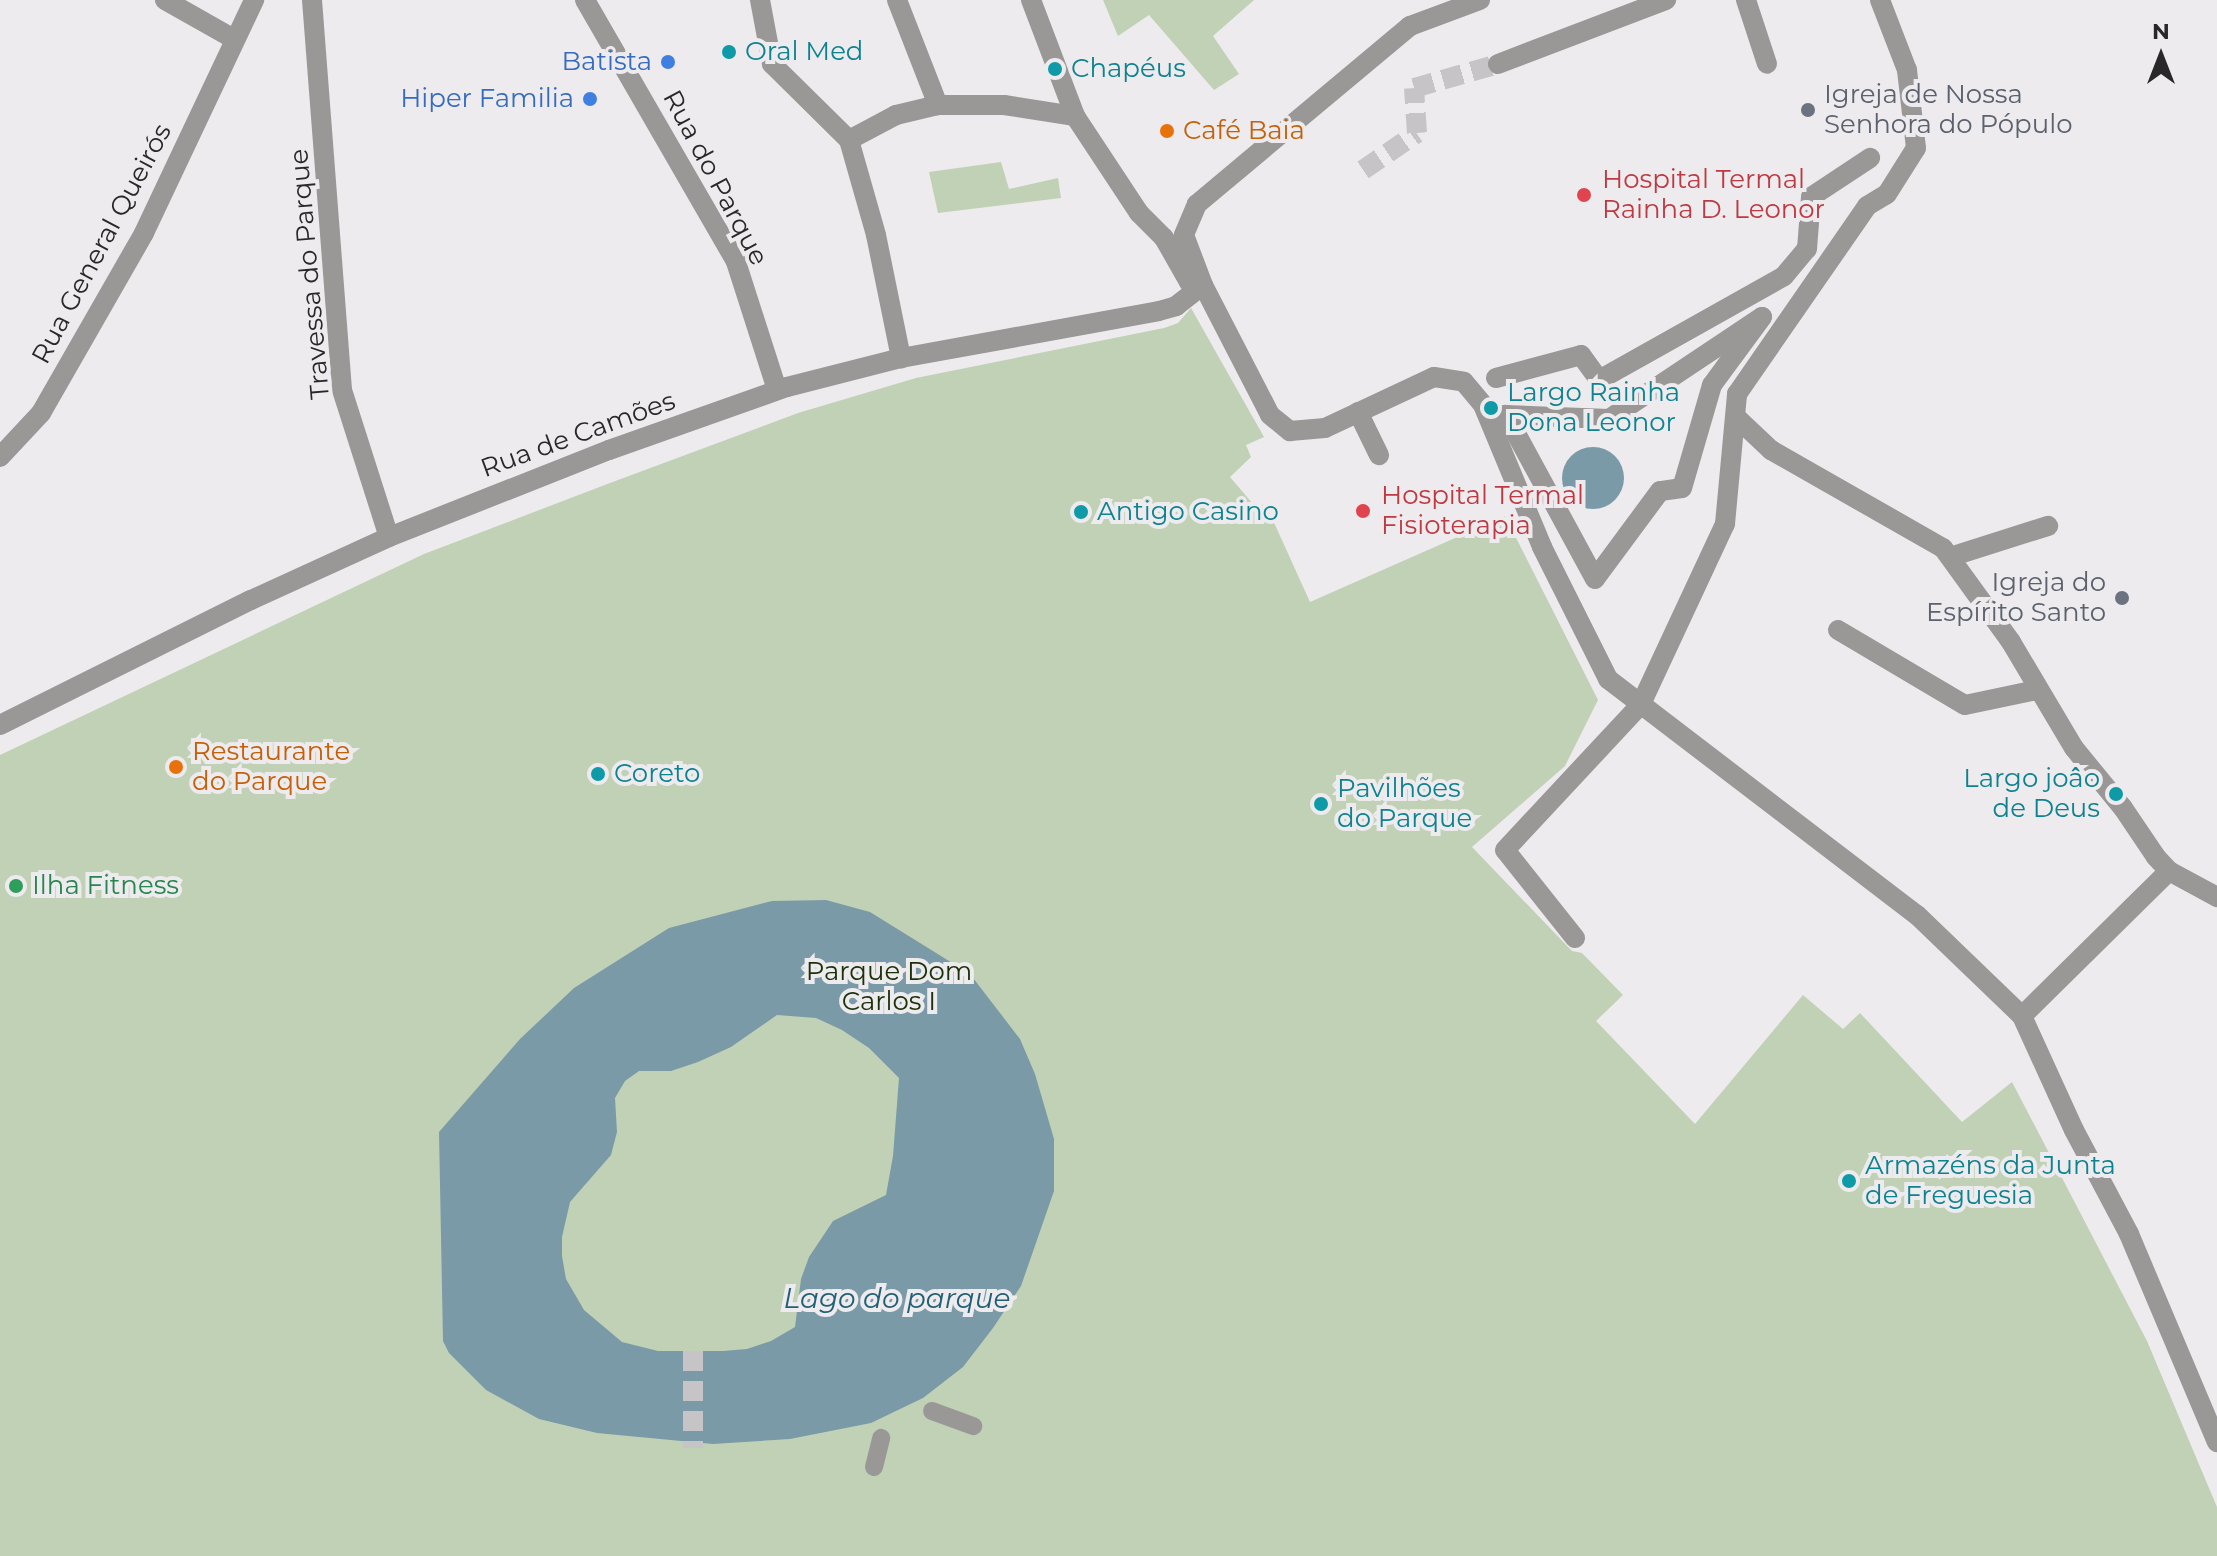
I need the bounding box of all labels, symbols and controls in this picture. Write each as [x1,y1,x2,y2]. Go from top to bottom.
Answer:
north arrow [2121,16,2201,96]
text: N [2152,18,2170,45]
place label: Oral Med [745,36,863,68]
marker: Oral Med [720,43,738,61]
place label: Batista [561,46,652,78]
marker: Batista [659,53,677,71]
place label: Chapéus [1071,53,1186,85]
marker: Chapéus [1046,60,1064,78]
place label: Igreja de Nossa Senhora do Pópulo [1824,79,2072,140]
place label: Hiper Familia [400,83,574,115]
street label: Rua do Parque [656,85,774,271]
marker: Hiper Familia [581,90,599,108]
marker: Igreja de Nossa Senhora do Pópulo [1799,101,1817,119]
place label: Café Baia [1183,115,1305,147]
street label: Rua General Queirós [26,119,178,369]
marker: Café Baia [1158,122,1176,140]
street label: Travessa do Parque [284,148,336,400]
place label: Hospital Termal Rainha D. Leonor [1602,164,1825,226]
marker: Hospital Termal Rainha D. Leonor [1573,184,1595,206]
place label: Largo Rainha Dona Leonor [1507,377,1680,438]
street label: Rua de Camões [477,385,679,485]
marker: Largo Rainha Dona Leonor [1482,399,1500,417]
place label: Hospital Termal Fisioterapia [1381,480,1584,542]
place label: Antigo Casino [1097,496,1279,528]
marker: Hospital Termal Fisioterapia [1352,500,1374,522]
marker: Antigo Casino [1072,503,1090,521]
place label: Igreja do Espírito Santo [1926,567,2106,628]
marker: Igreja do Espírito Santo [2113,589,2131,607]
place label: Restaurante do Parque [192,736,350,798]
marker: Restaurante do Parque [167,758,185,776]
place label: Coreto [614,758,700,790]
place label: Largo joâo de Deus [1963,763,2100,824]
marker: Coreto [589,765,607,783]
place label: Pavilhões do Parque [1337,773,1472,834]
marker: Largo joâo de Deus [2107,785,2125,803]
marker: Pavilhões do Parque [1312,795,1330,813]
place label: Ilha Fitness [32,870,179,902]
marker: Ilha Fitness [7,877,25,895]
park label: Parque Dom Carlos I [806,956,972,1018]
place label: Armazéns da Junta de Freguesia [1865,1150,2116,1212]
marker: Armazéns da Junta de Freguesia [1840,1172,1858,1190]
water label: Lago do parque [784,1281,1010,1315]

